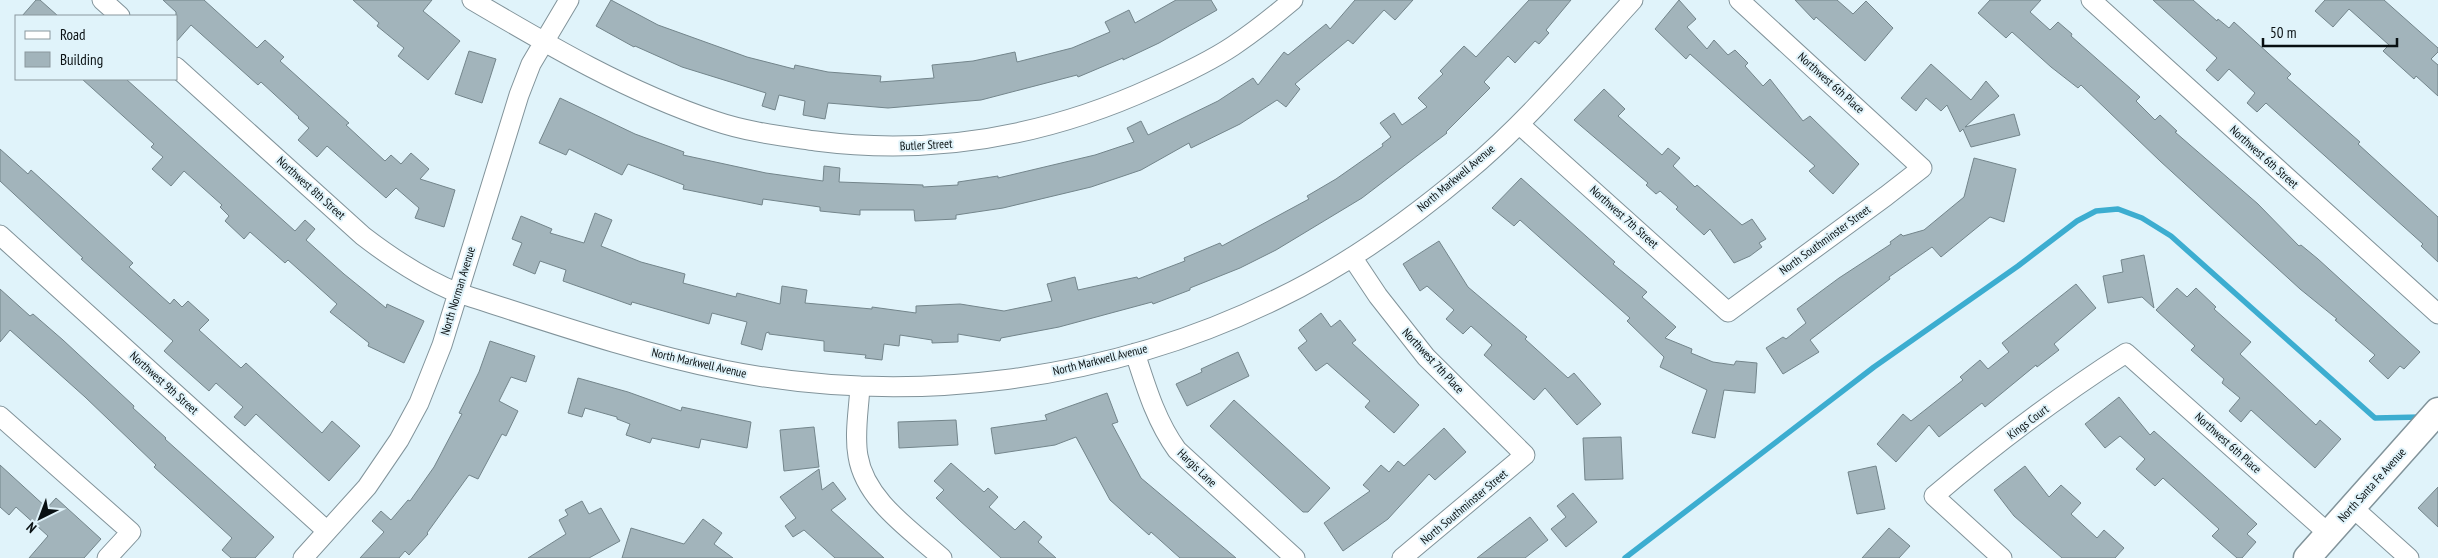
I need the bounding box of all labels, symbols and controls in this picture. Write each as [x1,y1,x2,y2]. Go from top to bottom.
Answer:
legend [15,15,178,80]
scale bar [2263,15,2397,47]
text: 50 m [2270,23,2296,42]
text: Road [60,25,86,44]
street label: Northwest 6th Place [1795,49,1868,116]
text: Building [60,50,103,69]
street label: Northwest 6th Street [2227,122,2302,192]
street label: Butler Street [899,136,953,153]
street label: North Markwell Avenue [1414,141,1498,214]
street label: Northwest 8th Street [274,153,349,223]
street label: Northwest 7th Street [1587,182,1662,252]
street label: North Southminster Street [1776,201,1874,278]
street label: North Norman Avenue [437,245,478,337]
street label: Northwest 7th Place [1399,325,1468,397]
street label: North Markwell Avenue [1051,341,1149,379]
street label: North Markwell Avenue [650,344,748,381]
street label: Northwest 9th Street [127,348,202,418]
street label: Kings Court [2004,401,2052,442]
street label: Northwest 6th Place [2192,409,2265,476]
street label: North Santa Fe Avenue [2334,444,2409,525]
street label: Hargis Lane [1175,445,1220,490]
street label: North Southminster Street [1417,465,1511,547]
north arrow [15,493,65,543]
text: N [22,518,40,537]

